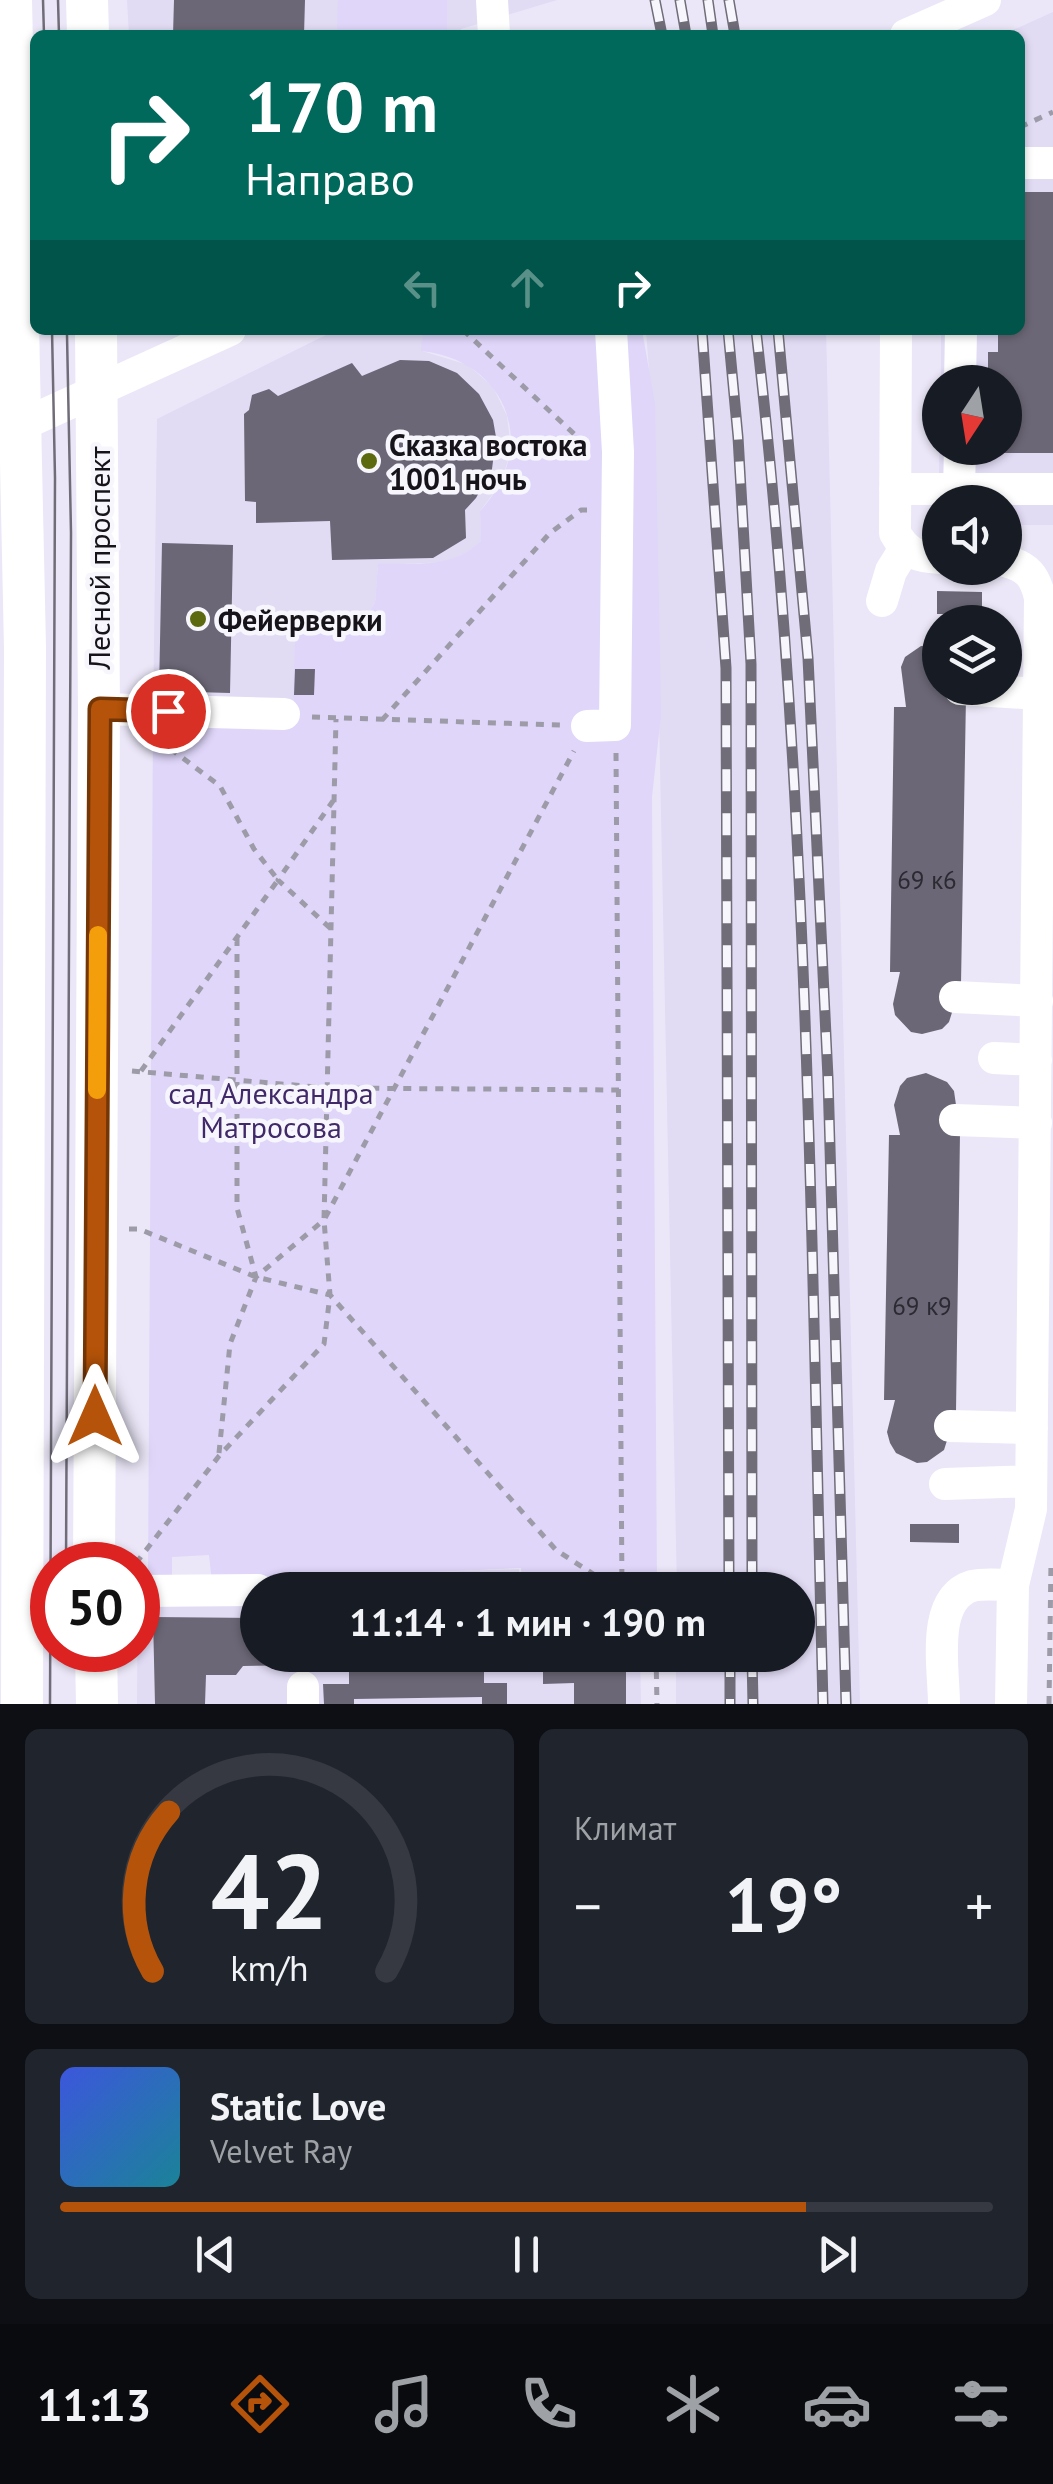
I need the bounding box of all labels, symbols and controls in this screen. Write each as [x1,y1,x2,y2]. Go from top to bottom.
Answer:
text: 170 m [245,61,438,151]
icon: right [80,70,210,200]
text: Направо [245,149,415,207]
icon: left [395,260,450,315]
icon: ahead [500,260,555,315]
icon: right [605,260,660,315]
north arrow [922,365,1022,465]
map controls [922,365,1022,705]
place label: Сказка востока 1001 ночь [389,425,587,498]
street label: Лесной проспект [79,446,118,671]
marker: Сказка востока 1001 ночь [358,450,380,472]
button: sound [922,485,1022,585]
place label: Фейерверки [218,600,383,639]
button: layers [922,605,1022,705]
marker: Фейерверки [187,608,209,630]
pin [126,669,211,754]
icon: arrive [141,684,196,739]
house number: 69 к6 [897,864,957,896]
park label: cад Александра Матросова [168,1073,374,1146]
house number: 69 к9 [892,1290,952,1322]
position arrow [43,1364,147,1468]
speed limit sign: 50 [30,1542,160,1672]
text: 11:14 · 1 мин · 190 m [349,1597,706,1646]
text: Климат [574,1807,676,1849]
text: 42 [211,1823,328,1958]
text: 19° [725,1856,842,1953]
text: − [574,1870,602,1941]
text: + [965,1870,993,1941]
text: km/h [230,1945,309,1991]
text: Static Love [210,2081,386,2130]
text: Velvet Ray [210,2130,352,2172]
icon: previous [188,2227,243,2282]
icon: pause [499,2227,554,2282]
icon: next [810,2227,865,2282]
icon: directions [225,2369,295,2439]
icon: music [369,2369,439,2439]
icon: phone [514,2369,584,2439]
icon: climate [658,2369,728,2439]
icon: car [802,2369,872,2439]
icon: filters [946,2369,1016,2439]
text: 11:13 [37,2375,151,2433]

